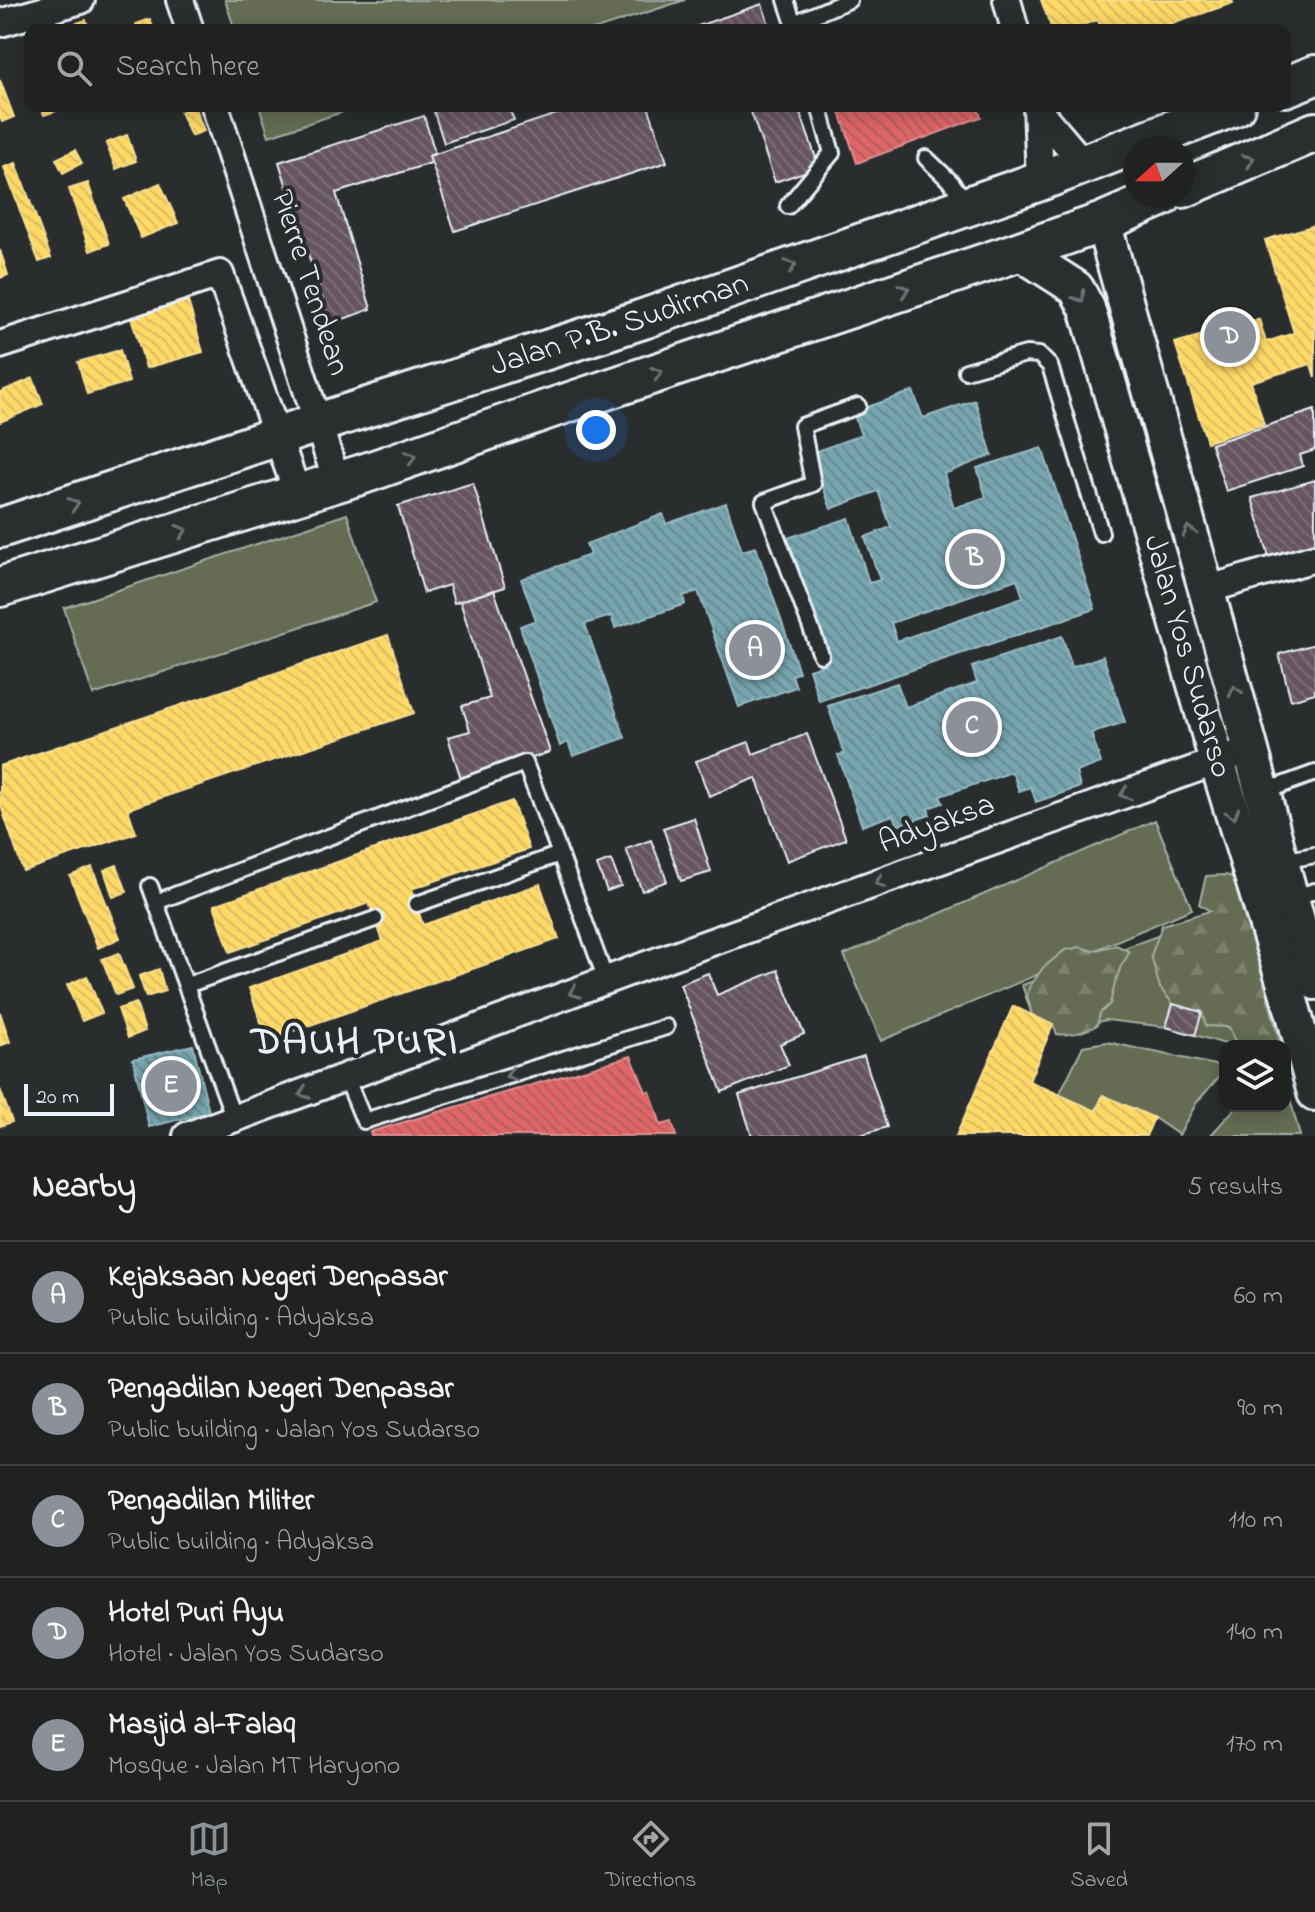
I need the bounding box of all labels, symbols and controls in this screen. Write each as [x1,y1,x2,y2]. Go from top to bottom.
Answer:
search box [24,24,1291,112]
icon: search [52,46,96,90]
text: Search here [116,46,260,90]
north arrow [1123,136,1195,208]
one-way arrow [1241,153,1255,169]
street label: Pierre Tendean [257,184,361,382]
one-way arrow [783,260,797,276]
street label: Jalan P.B. Sudirman [485,261,755,390]
one-way arrow [896,284,910,300]
one-way arrow [1070,289,1085,303]
pin: D [1204,307,1256,367]
one-way arrow [649,366,663,382]
your location [576,410,616,450]
one-way arrow [403,451,417,467]
one-way arrow [66,497,80,513]
one-way arrow [174,524,188,540]
one-way arrow [1182,524,1198,538]
pin: B [949,529,1001,589]
street label: Jalan Yos Sudarso [1130,529,1244,784]
pin: A [729,620,781,680]
one-way arrow [1227,684,1244,698]
pin: C [946,697,998,757]
street label: Adyaksa [872,782,1002,868]
one-way arrow [1118,784,1132,801]
one-way arrow [1224,807,1240,821]
one-way arrow [874,872,888,888]
one-way arrow [568,982,582,999]
district label: DAUH PURI [249,1014,459,1073]
map controls [1219,1040,1291,1112]
button: layers [1219,1040,1291,1112]
pin: E [145,1056,197,1116]
one-way arrow [505,1065,519,1081]
scale bar [24,1080,114,1116]
text: 20 m [36,1082,79,1114]
one-way arrow [298,1083,312,1100]
text: Nearby [32,1163,136,1213]
text: 5 results [1188,1169,1283,1207]
text: Kejaksaan Negeri Denpasar [108,1256,448,1300]
text: A [50,1278,66,1316]
text: 60 m [1234,1278,1283,1316]
text: Public building · Adyaksa [108,1300,374,1338]
text: Pengadilan Negeri Denpasar [108,1368,454,1412]
text: B [49,1390,67,1428]
text: 90 m [1237,1390,1283,1428]
text: Public building · Jalan Yos Sudarso [108,1412,480,1450]
text: Pengadilan Militer [108,1480,314,1524]
text: C [51,1502,65,1540]
text: 110 m [1229,1502,1283,1540]
text: Public building · Adyaksa [108,1524,374,1562]
text: Hotel Puri Ayu [108,1592,284,1636]
text: D [48,1614,68,1652]
text: 140 m [1226,1614,1283,1652]
text: Hotel · Jalan Yos Sudarso [108,1636,384,1674]
text: Masjid al-Falaq [108,1704,295,1748]
text: E [50,1726,66,1764]
text: 170 m [1226,1726,1283,1764]
text: Mosque · Jalan MT Haryono [108,1748,400,1786]
tab: Map [187,1817,231,1897]
tab: Directions [605,1817,696,1897]
tab: Saved [1071,1817,1128,1897]

